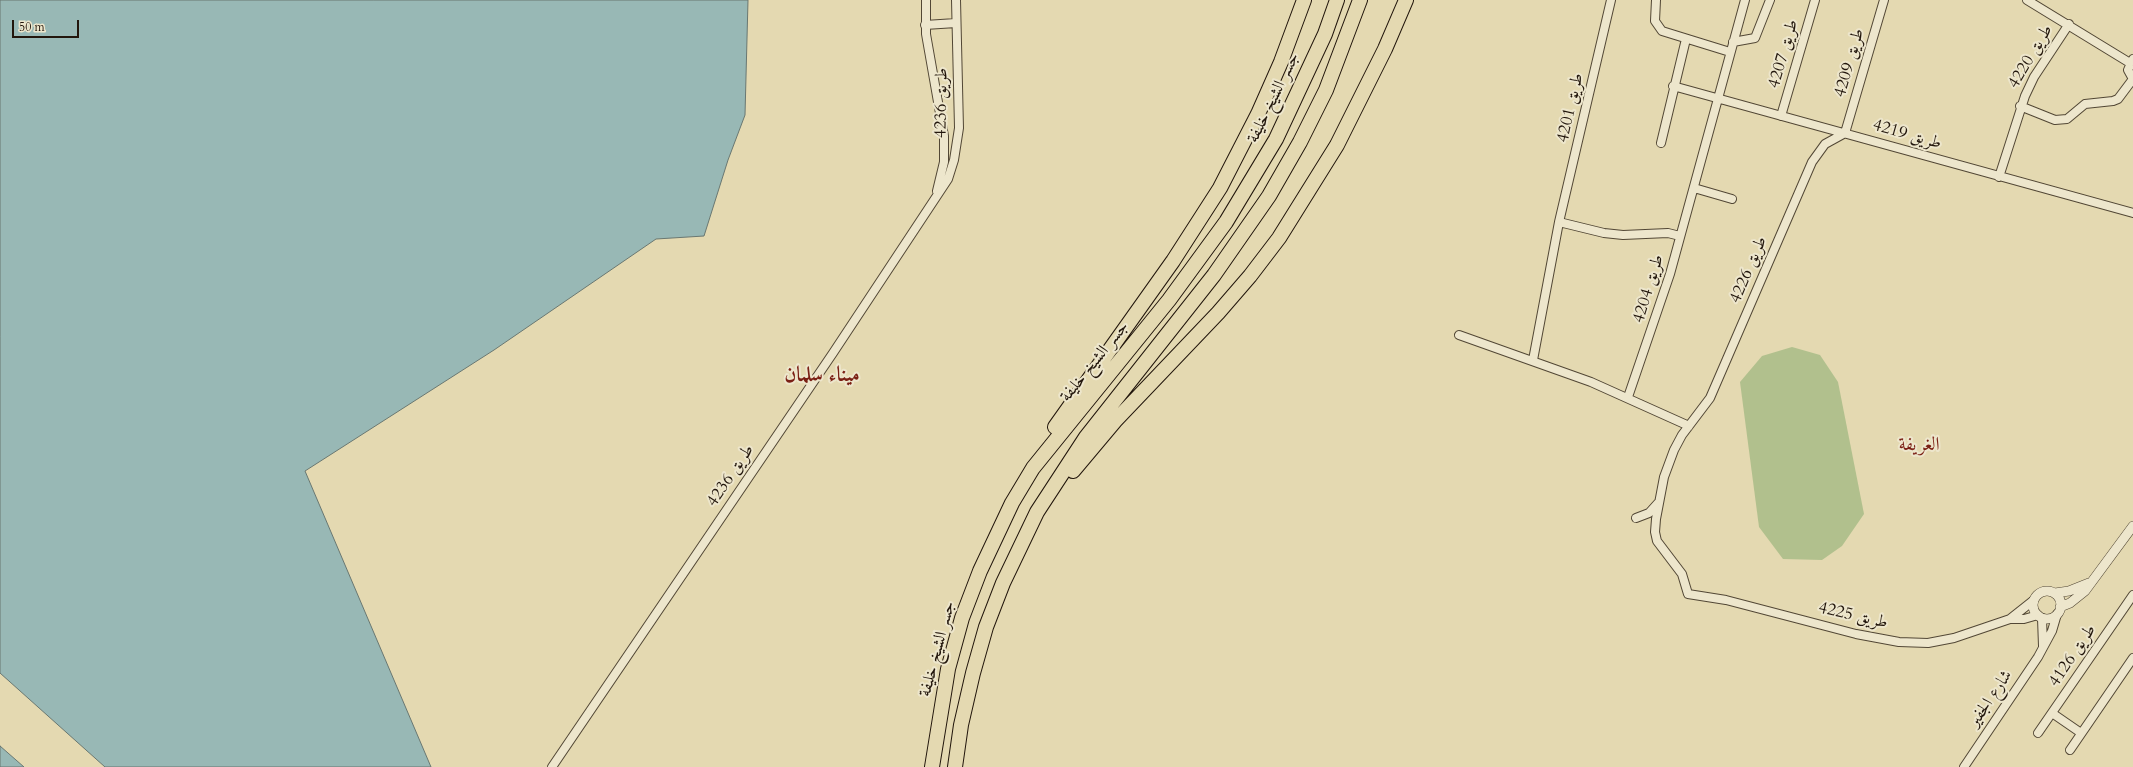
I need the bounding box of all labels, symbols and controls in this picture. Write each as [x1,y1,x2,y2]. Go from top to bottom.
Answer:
scale bar [14,12,81,38]
street label: طريق 4207 [1764,17,1804,91]
text: 50 m [19,19,45,35]
street label: طريق 4220 [2004,22,2058,92]
street label: طريق 4209 [1830,26,1870,100]
street label: جسر الشيخ خليفة [1243,49,1305,147]
street label: طريق 4236 [931,68,953,138]
street label: طريق 4201 [1553,71,1589,145]
street label: طريق 4219 [1870,115,1944,155]
street label: طريق 4226 [1726,234,1772,306]
street label: طريق 4204 [1629,252,1669,326]
street label: جسر الشيخ خليفة [1056,317,1134,407]
district label: ميناء سلمان [784,363,860,389]
district label: الغريفة [1898,435,1940,457]
street label: طريق 4236 [703,441,759,511]
street label: طريق 4225 [1816,598,1890,634]
street label: جسر الشيخ خليفة [915,599,961,699]
street label: طريق 4126 [2045,621,2101,691]
street label: شارع الجفير [1965,667,2017,731]

